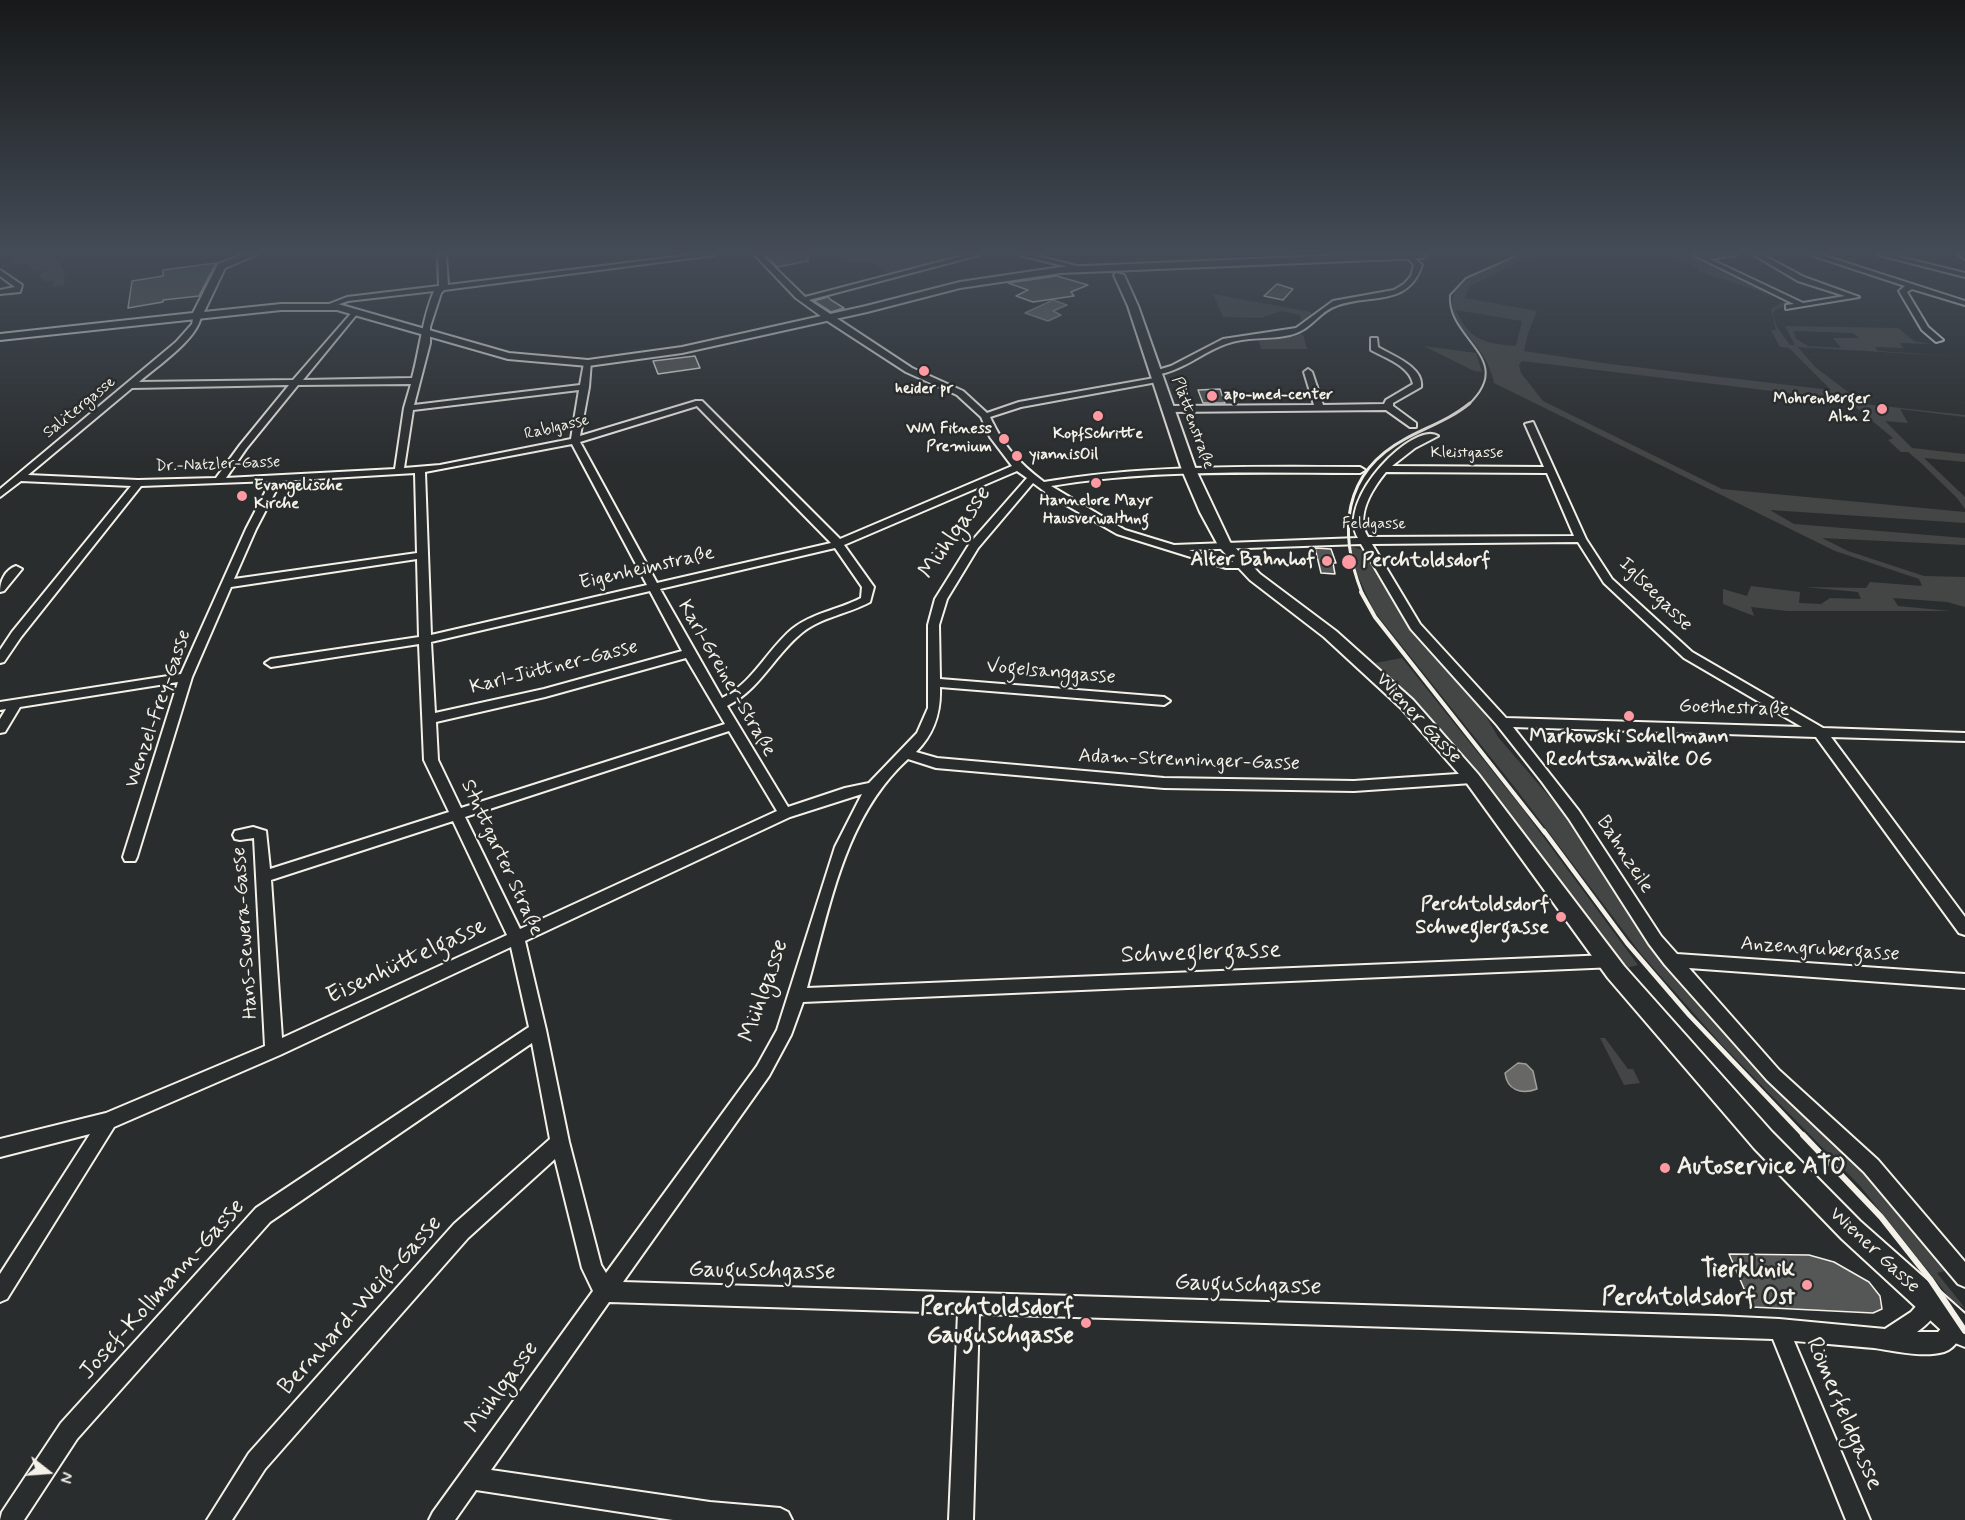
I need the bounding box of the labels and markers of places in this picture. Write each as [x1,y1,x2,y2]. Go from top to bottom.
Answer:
marker: heider pr [917,364,931,378]
place label: heider pr [895,380,953,400]
place label: apo-med-center [1224,386,1333,406]
marker: apo-med-center [1205,389,1219,403]
place label: Mohrenberger Alm 2 [1773,390,1870,428]
marker: Mohrenberger Alm 2 [1875,402,1889,416]
marker: KopfSchritte [1091,409,1105,423]
place label: WM Fitness Premium [906,420,992,458]
place label: KopfSchritte [1053,425,1143,445]
marker: WM Fitness Premium [997,432,1011,446]
place label: yiannisOil [1029,446,1098,466]
marker: yiannisOil [1010,449,1024,463]
marker: Hannelore Mayr Hausverwaltung [1089,476,1103,490]
place label: Evangelische Kirche [254,477,343,515]
marker: Evangelische Kirche [235,489,249,503]
place label: Hannelore Mayr Hausverwaltung [1040,492,1152,530]
place label: Alter Bahnhof [1191,549,1315,573]
place label: Perchtoldsdorf [1362,550,1490,574]
marker: Perchtoldsdorf [1340,553,1358,571]
marker: Alter Bahnhof [1320,554,1334,568]
marker: Markowski Schellmann Rechtsanwälte OG [1622,709,1636,723]
place label: Markowski Schellmann Rechtsanwälte OG [1529,726,1729,773]
place label: Perchtoldsdorf Schweglergasse [1415,894,1549,941]
marker: Perchtoldsdorf Schweglergasse [1554,910,1568,924]
place label: Autoservice ATO [1677,1154,1846,1182]
marker: Autoservice ATO [1658,1161,1672,1175]
place label: Tierklinik Perchtoldsdorf Ost [1602,1257,1795,1313]
marker: Tierklinik Perchtoldsdorf Ost [1800,1278,1814,1292]
place label: Perchtoldsdorf Gauguschgasse [920,1295,1074,1351]
marker: Perchtoldsdorf Gauguschgasse [1079,1316,1093,1330]

